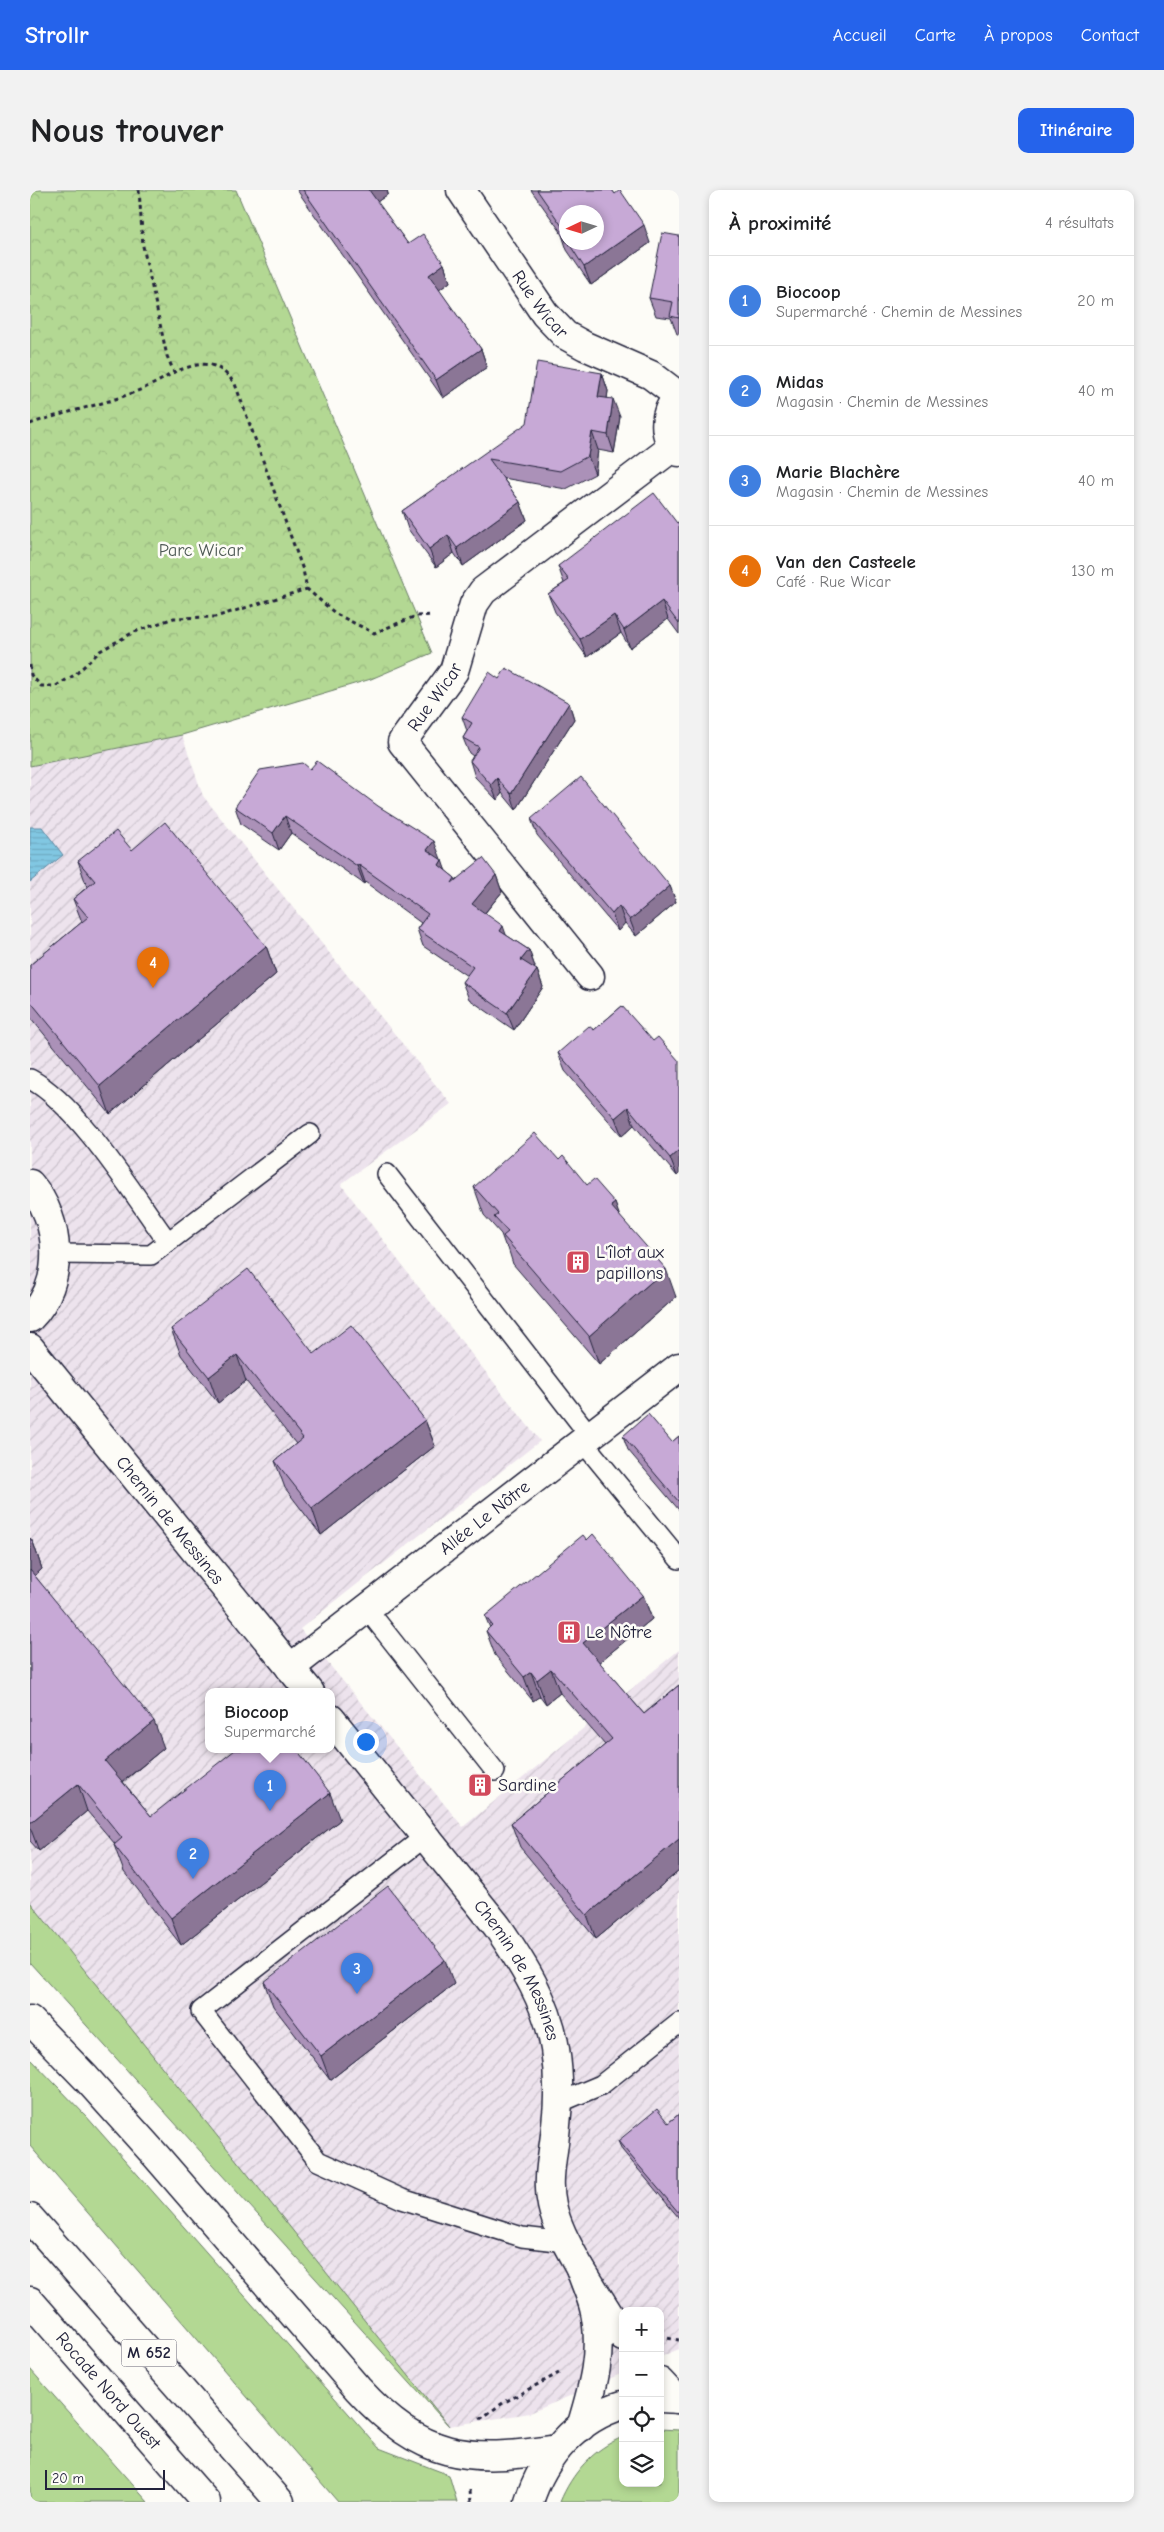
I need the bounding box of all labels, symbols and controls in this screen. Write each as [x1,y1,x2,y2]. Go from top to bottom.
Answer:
text: Strollr [25,21,89,49]
text: Accueil [833,25,887,46]
text: Carte [915,25,956,46]
text: À propos [984,25,1053,46]
text: Contact [1081,25,1139,46]
button: Itinéraire [1018,108,1134,153]
text: Nous trouver [30,110,223,151]
north arrow [559,205,604,250]
text: À proximité [729,211,831,235]
text: 4 résultats [1045,214,1114,232]
street label: Rue Wicar [508,266,573,343]
text: Biocoop [776,281,841,303]
text: 1 [742,292,748,310]
text: 20 m [1077,292,1114,310]
text: Supermarché · Chemin de Messines [776,303,1022,321]
text: Midas [776,371,824,393]
text: 2 [741,382,749,400]
text: 40 m [1078,382,1114,400]
text: Magasin · Chemin de Messines [776,393,988,411]
text: Marie Blachère [776,461,900,483]
text: 3 [741,472,749,490]
text: 40 m [1078,472,1114,490]
text: Magasin · Chemin de Messines [776,483,988,501]
park label: Parc Wicar [159,540,244,561]
text: Van den Casteele [776,551,916,573]
text: 4 [741,562,749,580]
text: 130 m [1071,562,1114,580]
text: Café · Rue Wicar [776,573,890,591]
street label: Rue Wicar [403,660,467,735]
pin: 4 [137,947,169,988]
place label: L'îlot aux papillons [596,1242,665,1284]
building icon: L'îlot aux papillons [565,1249,591,1275]
street label: Chemin de Messines [112,1452,228,1588]
street label: Allée Le Nôtre [435,1476,534,1559]
building icon: Le Nôtre [556,1619,582,1645]
place label: Le Nôtre [586,1622,652,1643]
popup [205,1688,335,1753]
text: Biocoop [224,1701,289,1723]
text: Supermarché [224,1723,316,1741]
your location [353,1729,379,1755]
pin: 1 [254,1770,286,1811]
building icon: Sardine [467,1772,493,1798]
place label: Sardine [498,1775,556,1796]
pin: 2 [177,1838,209,1879]
street label: Chemin de Messines [470,1895,564,2042]
pin: 3 [341,1953,373,1994]
map controls [619,2307,664,2487]
button: + [619,2307,664,2352]
street label: Rocade Nord Ouest [52,2328,166,2454]
road number: M 652 [122,2340,176,2366]
button: − [619,2352,664,2397]
button: locate [619,2397,664,2442]
button: layers [619,2442,664,2487]
scale bar [45,2467,165,2490]
text: 20 m [52,2470,84,2487]

